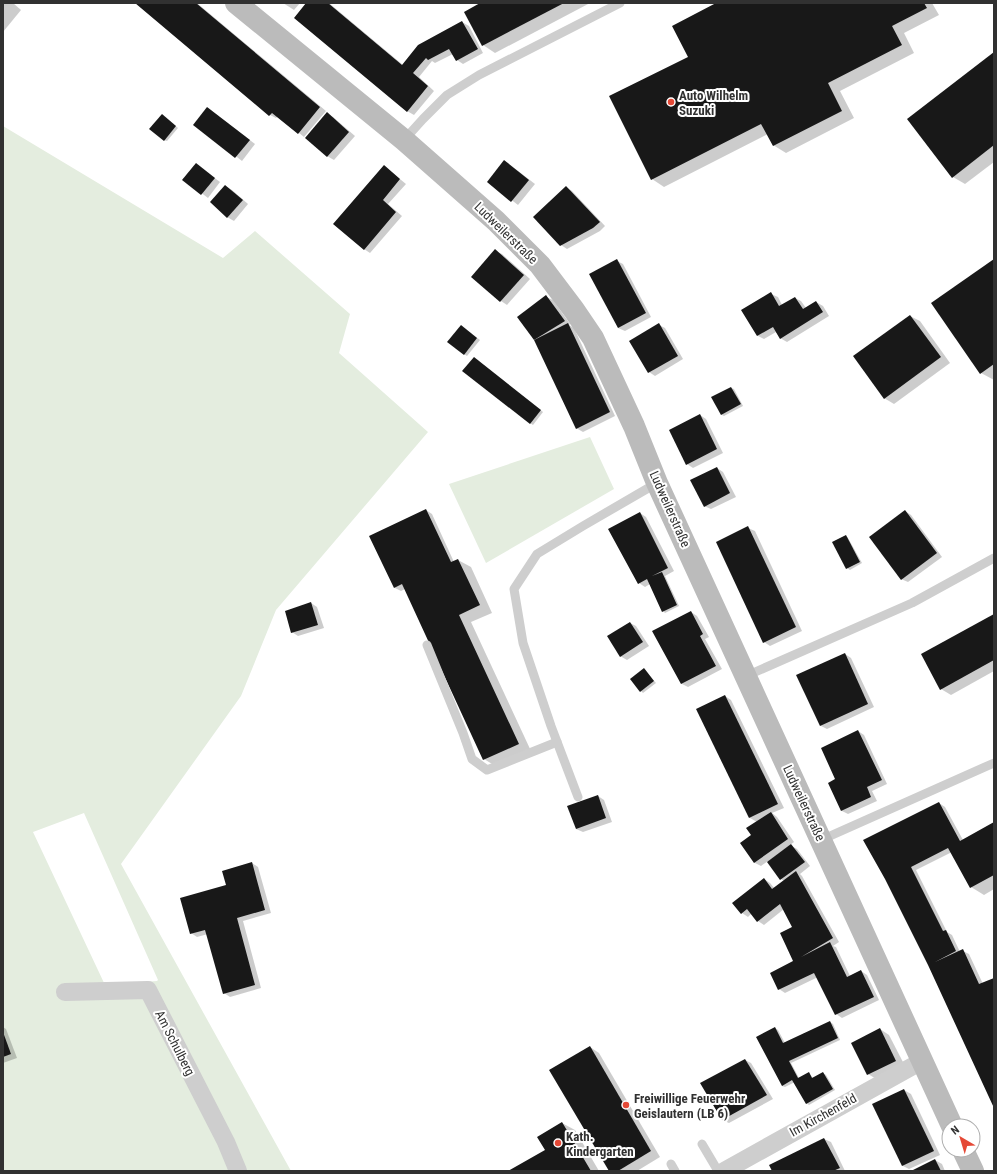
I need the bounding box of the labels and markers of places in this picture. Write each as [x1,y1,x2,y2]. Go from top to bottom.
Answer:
place label: Auto Wilhelm Suzuki [679,88,748,118]
marker: Auto Wilhelm Suzuki [666,97,676,107]
place label: Freiwillige Feuerwehr Geislautern (LB 6) [634,1091,746,1121]
marker: Freiwillige Feuerwehr Geislautern (LB 6) [621,1100,631,1110]
place label: Kath. Kindergarten [566,1129,634,1159]
marker: Kath. Kindergarten [553,1138,563,1148]

